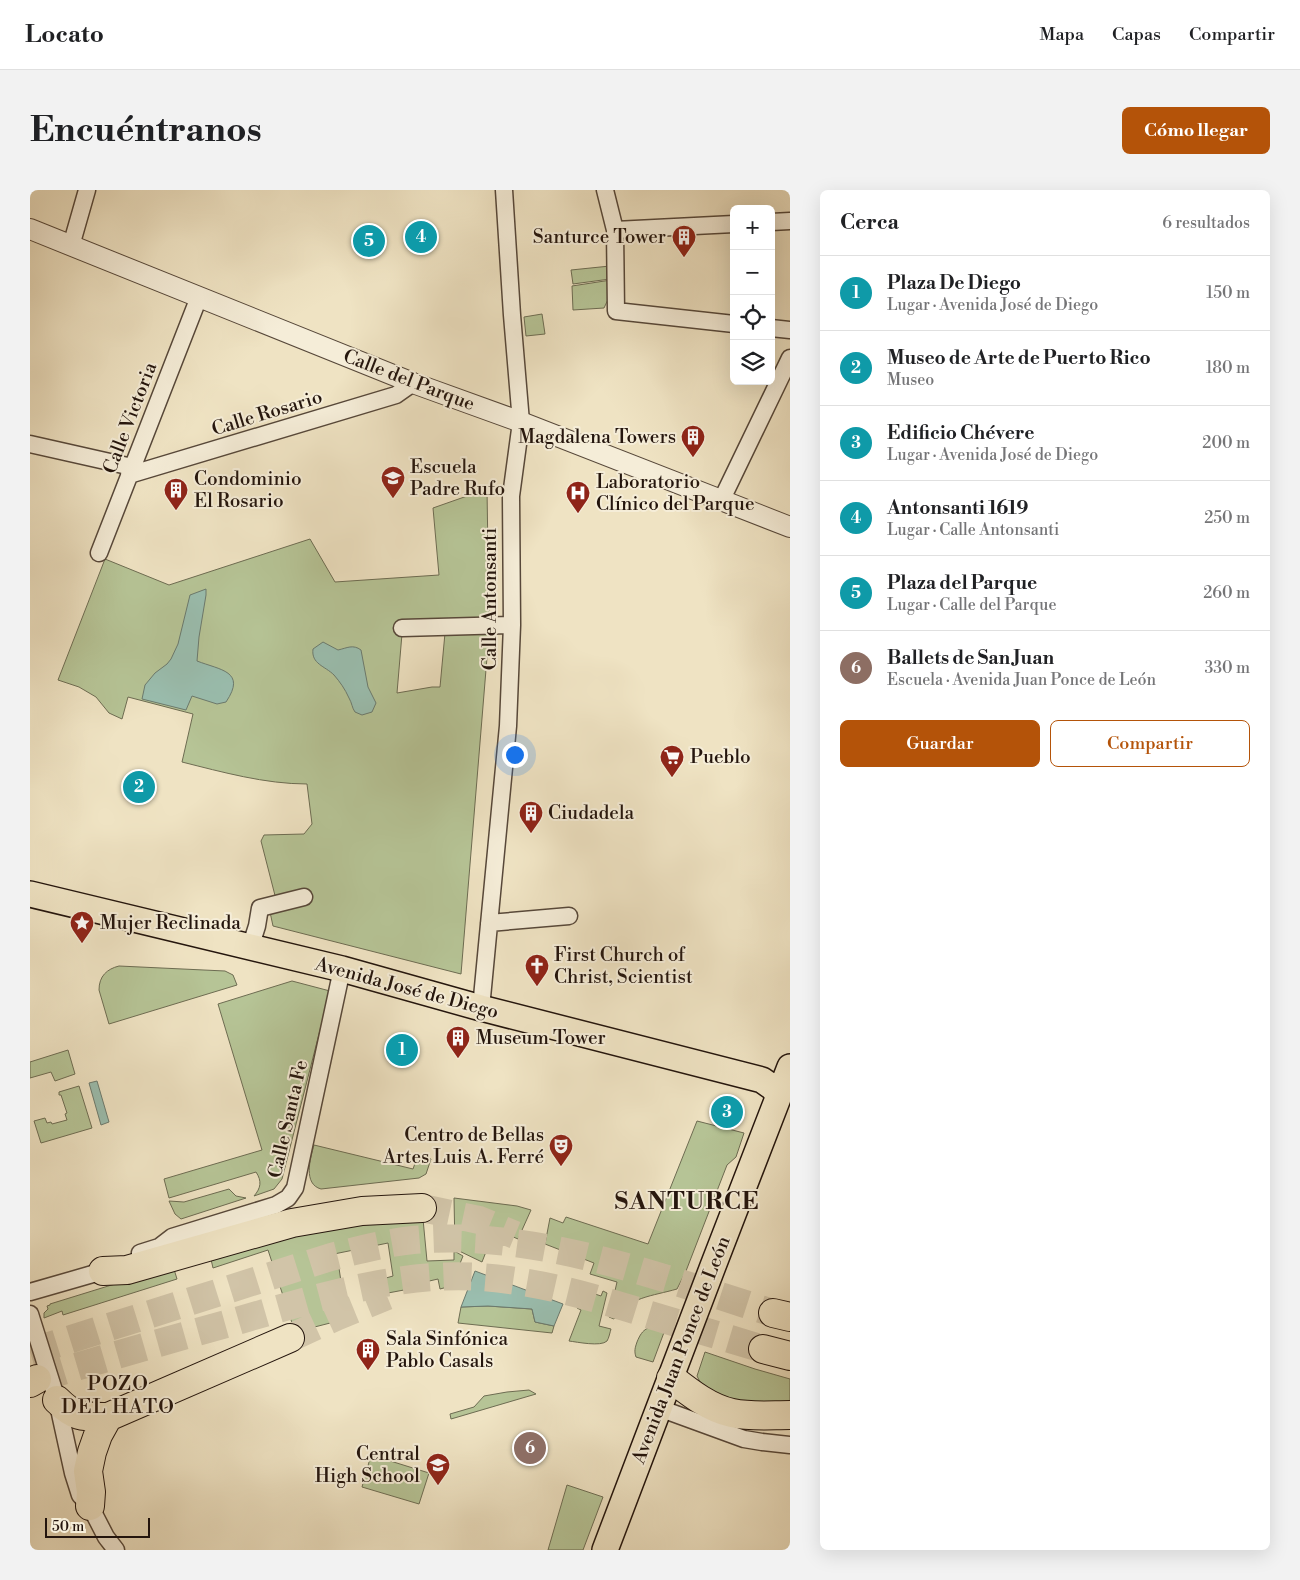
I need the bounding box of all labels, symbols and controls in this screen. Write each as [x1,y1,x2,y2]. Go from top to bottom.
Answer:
text: Locato [25,20,104,50]
text: Mapa [1040,23,1084,46]
text: Capas [1112,23,1161,46]
text: Compartir [1189,23,1275,46]
button: Cómo llegar [1122,107,1270,154]
text: Encuéntranos [30,109,262,152]
map controls [730,205,775,385]
button: + [730,205,775,250]
text: Cerca [840,210,899,236]
text: 6 resultados [1162,213,1250,233]
pin: 4 [405,218,437,256]
pin: 5 [353,222,385,260]
building icon: Santurce Tower [671,224,697,258]
place label: Santurce Tower [533,225,666,249]
button: − [730,250,775,295]
text: Plaza De Diego [887,271,1021,295]
text: 1 [852,283,860,303]
text: 150 m [1206,283,1250,303]
button: locate [730,295,775,340]
text: Lugar · Avenida José de Diego [887,295,1098,315]
button: layers [730,340,775,385]
street label: Calle del Parque [340,344,478,416]
text: Museo de Arte de Puerto Rico [887,346,1151,370]
text: 2 [851,358,861,378]
text: 180 m [1206,358,1250,378]
street label: Calle Victoria [98,359,162,477]
text: Museo [887,370,934,390]
street label: Calle Rosario [209,385,325,441]
text: Edificio Chévere [887,421,1035,445]
building icon: Magdalena Towers [680,424,706,458]
place label: Magdalena Towers [518,425,676,449]
text: 3 [851,433,861,453]
text: 200 m [1202,433,1250,453]
text: Lugar · Avenida José de Diego [887,445,1098,465]
place label: Escuela Padre Rufo [410,455,505,501]
school or university icon: Escuela Padre Rufo [380,465,406,499]
place label: Condominio El Rosario [194,467,302,513]
place label: Laboratorio Clínico del Parque [596,470,755,516]
building icon: Condominio El Rosario [163,477,189,511]
hospital icon: Laboratorio Clínico del Parque [565,480,591,514]
text: Antonsanti 1619 [887,496,1029,520]
text: 4 [851,508,861,528]
text: 250 m [1204,508,1250,528]
text: Lugar · Calle Antonsanti [887,520,1059,540]
street label: Calle Antonsanti [478,528,502,670]
text: Plaza del Parque [887,571,1037,595]
text: 5 [851,583,861,603]
text: 260 m [1203,583,1250,603]
text: Lugar · Calle del Parque [887,595,1056,615]
text: Ballets de San Juan [887,646,1054,670]
text: 6 [851,658,861,678]
text: 330 m [1204,658,1250,678]
text: Escuela · Avenida Juan Ponce de León [887,670,1156,690]
button: Guardar [840,720,1040,767]
button: Compartir [1050,720,1250,767]
your location [502,742,528,768]
supermarket icon: Pueblo [659,744,685,778]
place label: Pueblo [690,745,751,769]
pin: 2 [123,768,155,806]
building icon: Ciudadela [518,800,544,834]
place label: Ciudadela [548,801,635,825]
place icon: Mujer Reclinada [69,910,95,944]
place label: Mujer Reclinada [100,911,241,935]
place label: First Church of Christ, Scientist [554,943,693,989]
street label: Avenida José de Diego [312,952,501,1024]
church icon: First Church of Christ, Scientist [524,953,550,987]
building icon: Museum Tower [445,1025,471,1059]
place label: Museum Tower [476,1026,606,1050]
pin: 1 [386,1031,418,1069]
street label: Calle Santa Fe [263,1058,313,1180]
pin: 3 [711,1093,743,1131]
place label: Centro de Bellas Artes Luis A. Ferré [382,1123,544,1169]
theatre icon: Centro de Bellas Artes Luis A. Ferré [548,1133,574,1167]
district label: SANTURCE [615,1187,759,1217]
street label: Avenida Juan Ponce de León [626,1233,736,1468]
place label: Sala Sinfónica Pablo Casals [386,1327,509,1373]
building icon: Sala Sinfónica Pablo Casals [355,1337,381,1371]
district label: POZO DEL HATO [61,1372,175,1420]
pin: 6 [514,1429,546,1467]
place label: Central High School [315,1442,420,1488]
school or university icon: Central High School [425,1452,451,1486]
scale bar [45,1515,150,1538]
text: 50 m [52,1518,84,1536]

